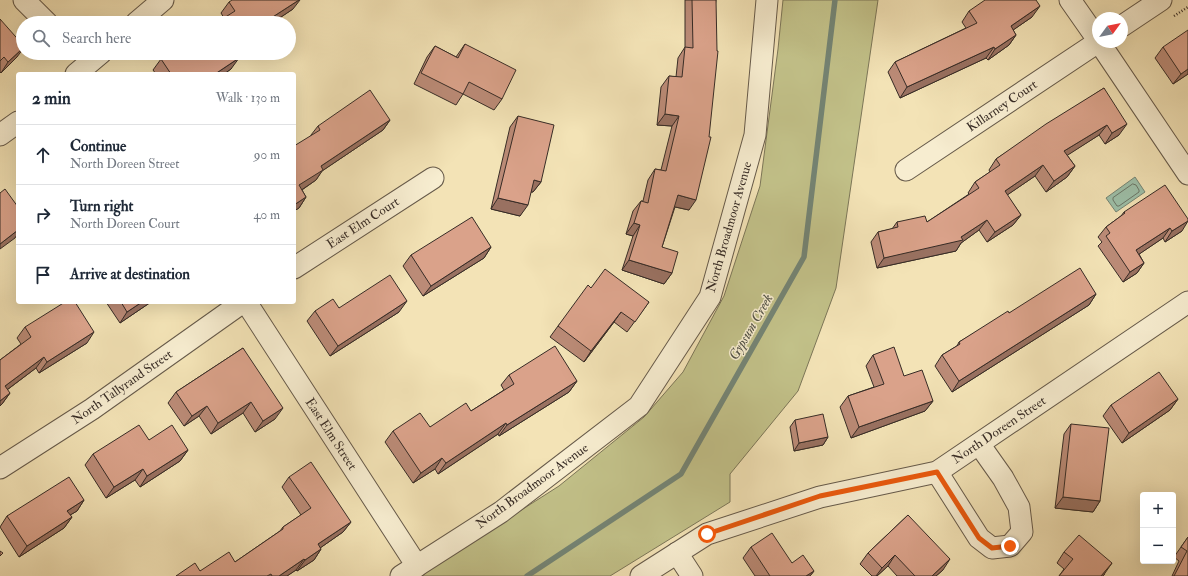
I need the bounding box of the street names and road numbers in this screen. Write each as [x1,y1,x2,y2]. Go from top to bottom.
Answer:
street label: Killarney Court [964,77,1041,136]
street label: North Broadmoor Avenue [703,159,755,294]
street label: East Elm Court [324,194,402,252]
street label: North Tallyrand Street [69,346,176,429]
street label: North Doreen Street [949,393,1049,467]
street label: East Elm Street [302,395,360,473]
street label: North Broadmoor Avenue [473,439,592,532]

